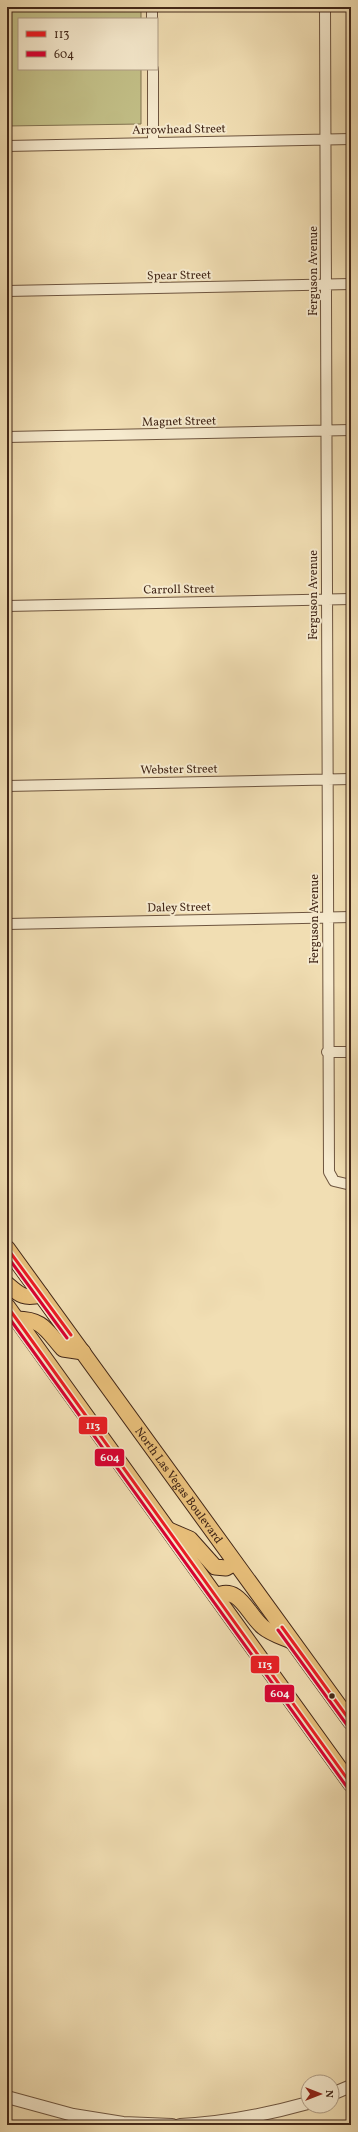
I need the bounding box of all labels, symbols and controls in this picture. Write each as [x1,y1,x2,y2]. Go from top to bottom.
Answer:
legend [18,18,158,70]
text: 113 [54,27,69,43]
text: 604 [54,47,74,63]
street label: Arrowhead Street [132,121,226,139]
street label: Ferguson Avenue [306,226,322,316]
street label: Spear Street [147,267,211,285]
street label: Magnet Street [142,413,216,431]
street label: Ferguson Avenue [306,550,322,640]
street label: Carroll Street [143,581,215,599]
street label: Webster Street [140,761,218,779]
street label: Ferguson Avenue [307,874,323,964]
street label: Daley Street [147,899,211,917]
line badge: 113 [78,1416,108,1435]
text: 113 [86,1419,101,1434]
street label: North Las Vegas Boulevard [131,1424,226,1547]
line badge: 604 [94,1448,125,1467]
text: 604 [100,1451,120,1466]
line badge: 113 [250,1655,280,1674]
text: 113 [258,1658,273,1673]
line badge: 604 [264,1684,295,1703]
text: 604 [270,1687,290,1702]
unlabelled marker [327,1691,337,1701]
north arrow [300,2074,340,2114]
text: N [321,2090,336,2098]

